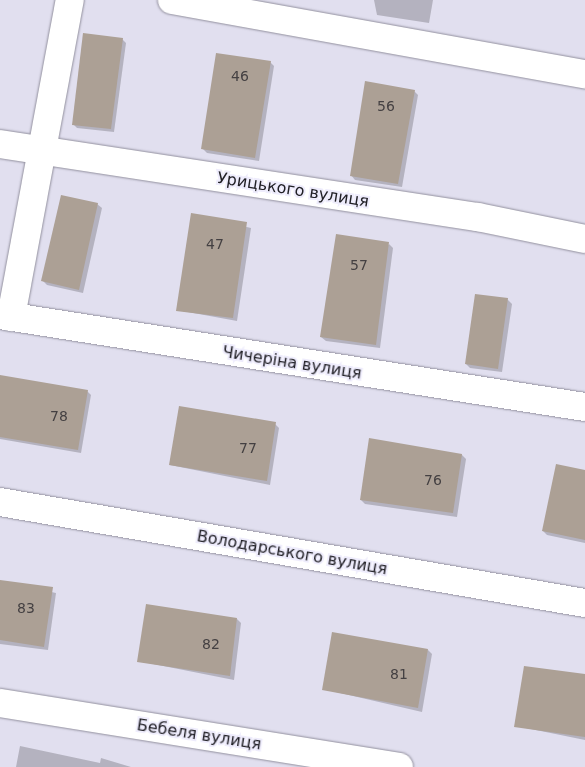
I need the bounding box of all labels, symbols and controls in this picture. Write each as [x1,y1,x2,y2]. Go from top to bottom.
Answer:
house number: 46 [231,68,249,84]
house number: 56 [377,98,395,114]
street label: Урицького вулиця [216,169,370,211]
house number: 47 [206,236,224,252]
house number: 57 [350,257,368,273]
street label: Чичеріна вулиця [221,343,363,383]
house number: 78 [50,408,68,424]
house number: 77 [239,440,257,456]
house number: 76 [424,472,442,488]
street label: Володарського вулиця [195,527,389,579]
house number: 83 [17,600,35,616]
house number: 82 [202,636,220,652]
house number: 81 [390,666,408,682]
street label: Бебеля вулиця [136,716,262,754]

